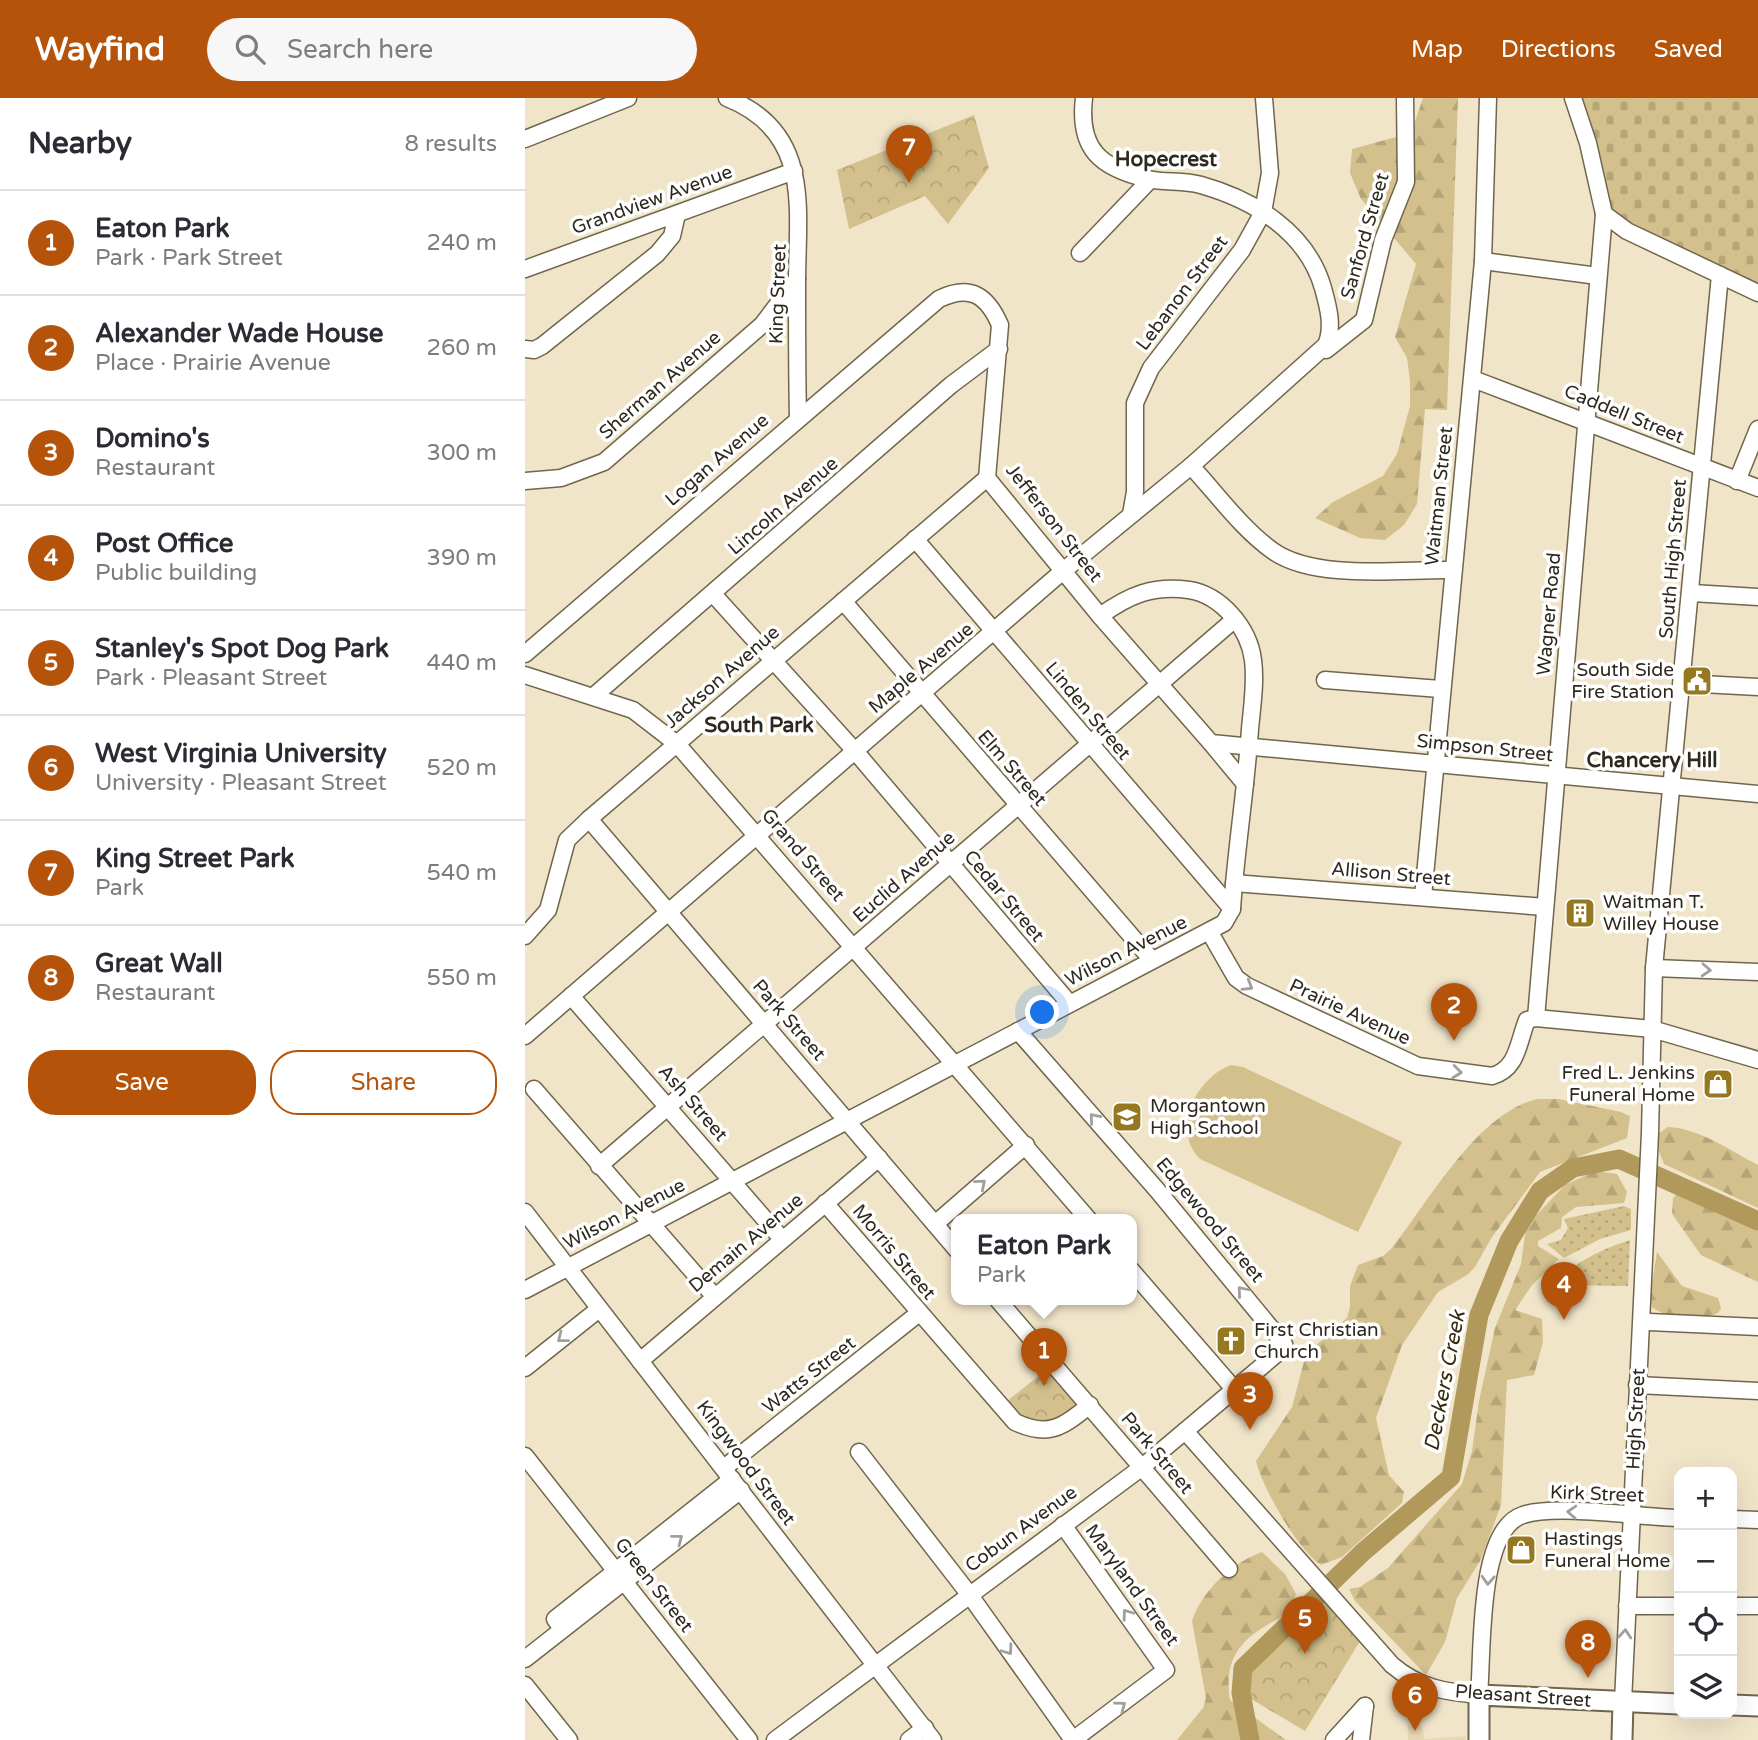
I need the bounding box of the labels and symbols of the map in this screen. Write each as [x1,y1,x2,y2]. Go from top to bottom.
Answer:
pin: 7 [886,125,932,183]
district label: Hopecrest [1115,147,1217,172]
street label: Grandview Avenue [569,161,735,239]
street label: Sanford Street [1336,170,1394,302]
street label: Lebanon Street [1132,231,1232,355]
street label: King Street [765,244,791,344]
street label: Sherman Avenue [595,326,725,444]
street label: Caddell Street [1561,380,1687,448]
street label: Logan Avenue [661,409,773,511]
street label: Waitman Street [1421,425,1457,567]
street label: Lincoln Avenue [724,452,842,560]
street label: Jefferson Street [1001,460,1107,586]
street label: South High Street [1655,478,1691,640]
street label: Wagner Road [1533,552,1565,676]
street label: Maple Avenue [864,618,978,718]
street label: Jackson Avenue [660,621,784,733]
street label: Linden Street [1041,658,1135,764]
place label: South Side Fire Station [1571,659,1674,703]
public building icon: South Side Fire Station [1680,664,1714,698]
district label: South Park [704,713,814,738]
street label: Elm Street [973,725,1051,811]
street label: Simpson Street [1416,730,1554,766]
district label: Chancery Hill [1586,748,1718,773]
street label: Grand Street [757,804,849,906]
street label: Euclid Avenue [848,827,960,927]
street label: Cedar Street [959,846,1049,946]
street label: Allison Street [1330,858,1452,890]
place label: Waitman T. Willey House [1603,891,1719,935]
building icon: Waitman T. Willey House [1563,896,1597,930]
street label: Wilson Avenue [1061,911,1191,991]
one-way arrow [1701,963,1712,978]
street label: Prairie Avenue [1286,974,1414,1050]
street label: Park Street [748,975,830,1065]
one-way arrow [1241,977,1254,990]
pin: 2 [1431,983,1477,1041]
your location [1025,995,1059,1029]
street label: Ash Street [654,1060,732,1146]
place label: Fred L. Jenkins Funeral Home [1562,1062,1695,1106]
one-way arrow [1452,1064,1463,1079]
shop icon: Fred L. Jenkins Funeral Home [1701,1067,1735,1101]
place label: Morgantown High School [1150,1095,1266,1139]
school or university icon: Morgantown High School [1110,1100,1144,1134]
one-way arrow [1090,1113,1102,1126]
street label: Edgewood Street [1152,1153,1268,1287]
street label: Wilson Avenue [559,1174,689,1254]
one-way arrow [972,1180,985,1192]
street label: Demain Avenue [685,1189,807,1297]
street label: Morris Street [848,1200,940,1304]
pin: 4 [1541,1262,1587,1320]
one-way arrow [1238,1286,1250,1299]
water label: Deckers Creek [1419,1307,1471,1453]
place label: First Christian Church [1254,1319,1379,1363]
church icon: First Christian Church [1214,1324,1248,1358]
pin: 1 [1021,1328,1067,1386]
one-way arrow [558,1330,570,1343]
street label: Watts Street [758,1332,860,1418]
street label: High Street [1622,1368,1650,1470]
pin: 3 [1227,1372,1273,1430]
street label: Kingwood Street [692,1396,800,1530]
street label: Park Street [1116,1408,1198,1498]
street label: Cobun Avenue [961,1481,1081,1577]
street label: Kirk Street [1549,1481,1645,1507]
one-way arrow [1566,1505,1577,1520]
street label: Maryland Street [1081,1520,1183,1650]
place label: Hastings Funeral Home [1544,1528,1670,1572]
street label: Green Street [610,1533,698,1637]
shop icon: Hastings Funeral Home [1504,1533,1538,1567]
one-way arrow [670,1534,682,1547]
one-way arrow [1480,1574,1495,1585]
pin: 5 [1282,1596,1328,1654]
one-way arrow [1123,1609,1135,1622]
pin: 8 [1565,1620,1611,1678]
one-way arrow [1617,1628,1632,1639]
one-way arrow [1000,1642,1012,1655]
pin: 6 [1392,1673,1438,1731]
street label: Pleasant Street [1454,1680,1592,1712]
one-way arrow [1113,1701,1125,1714]

